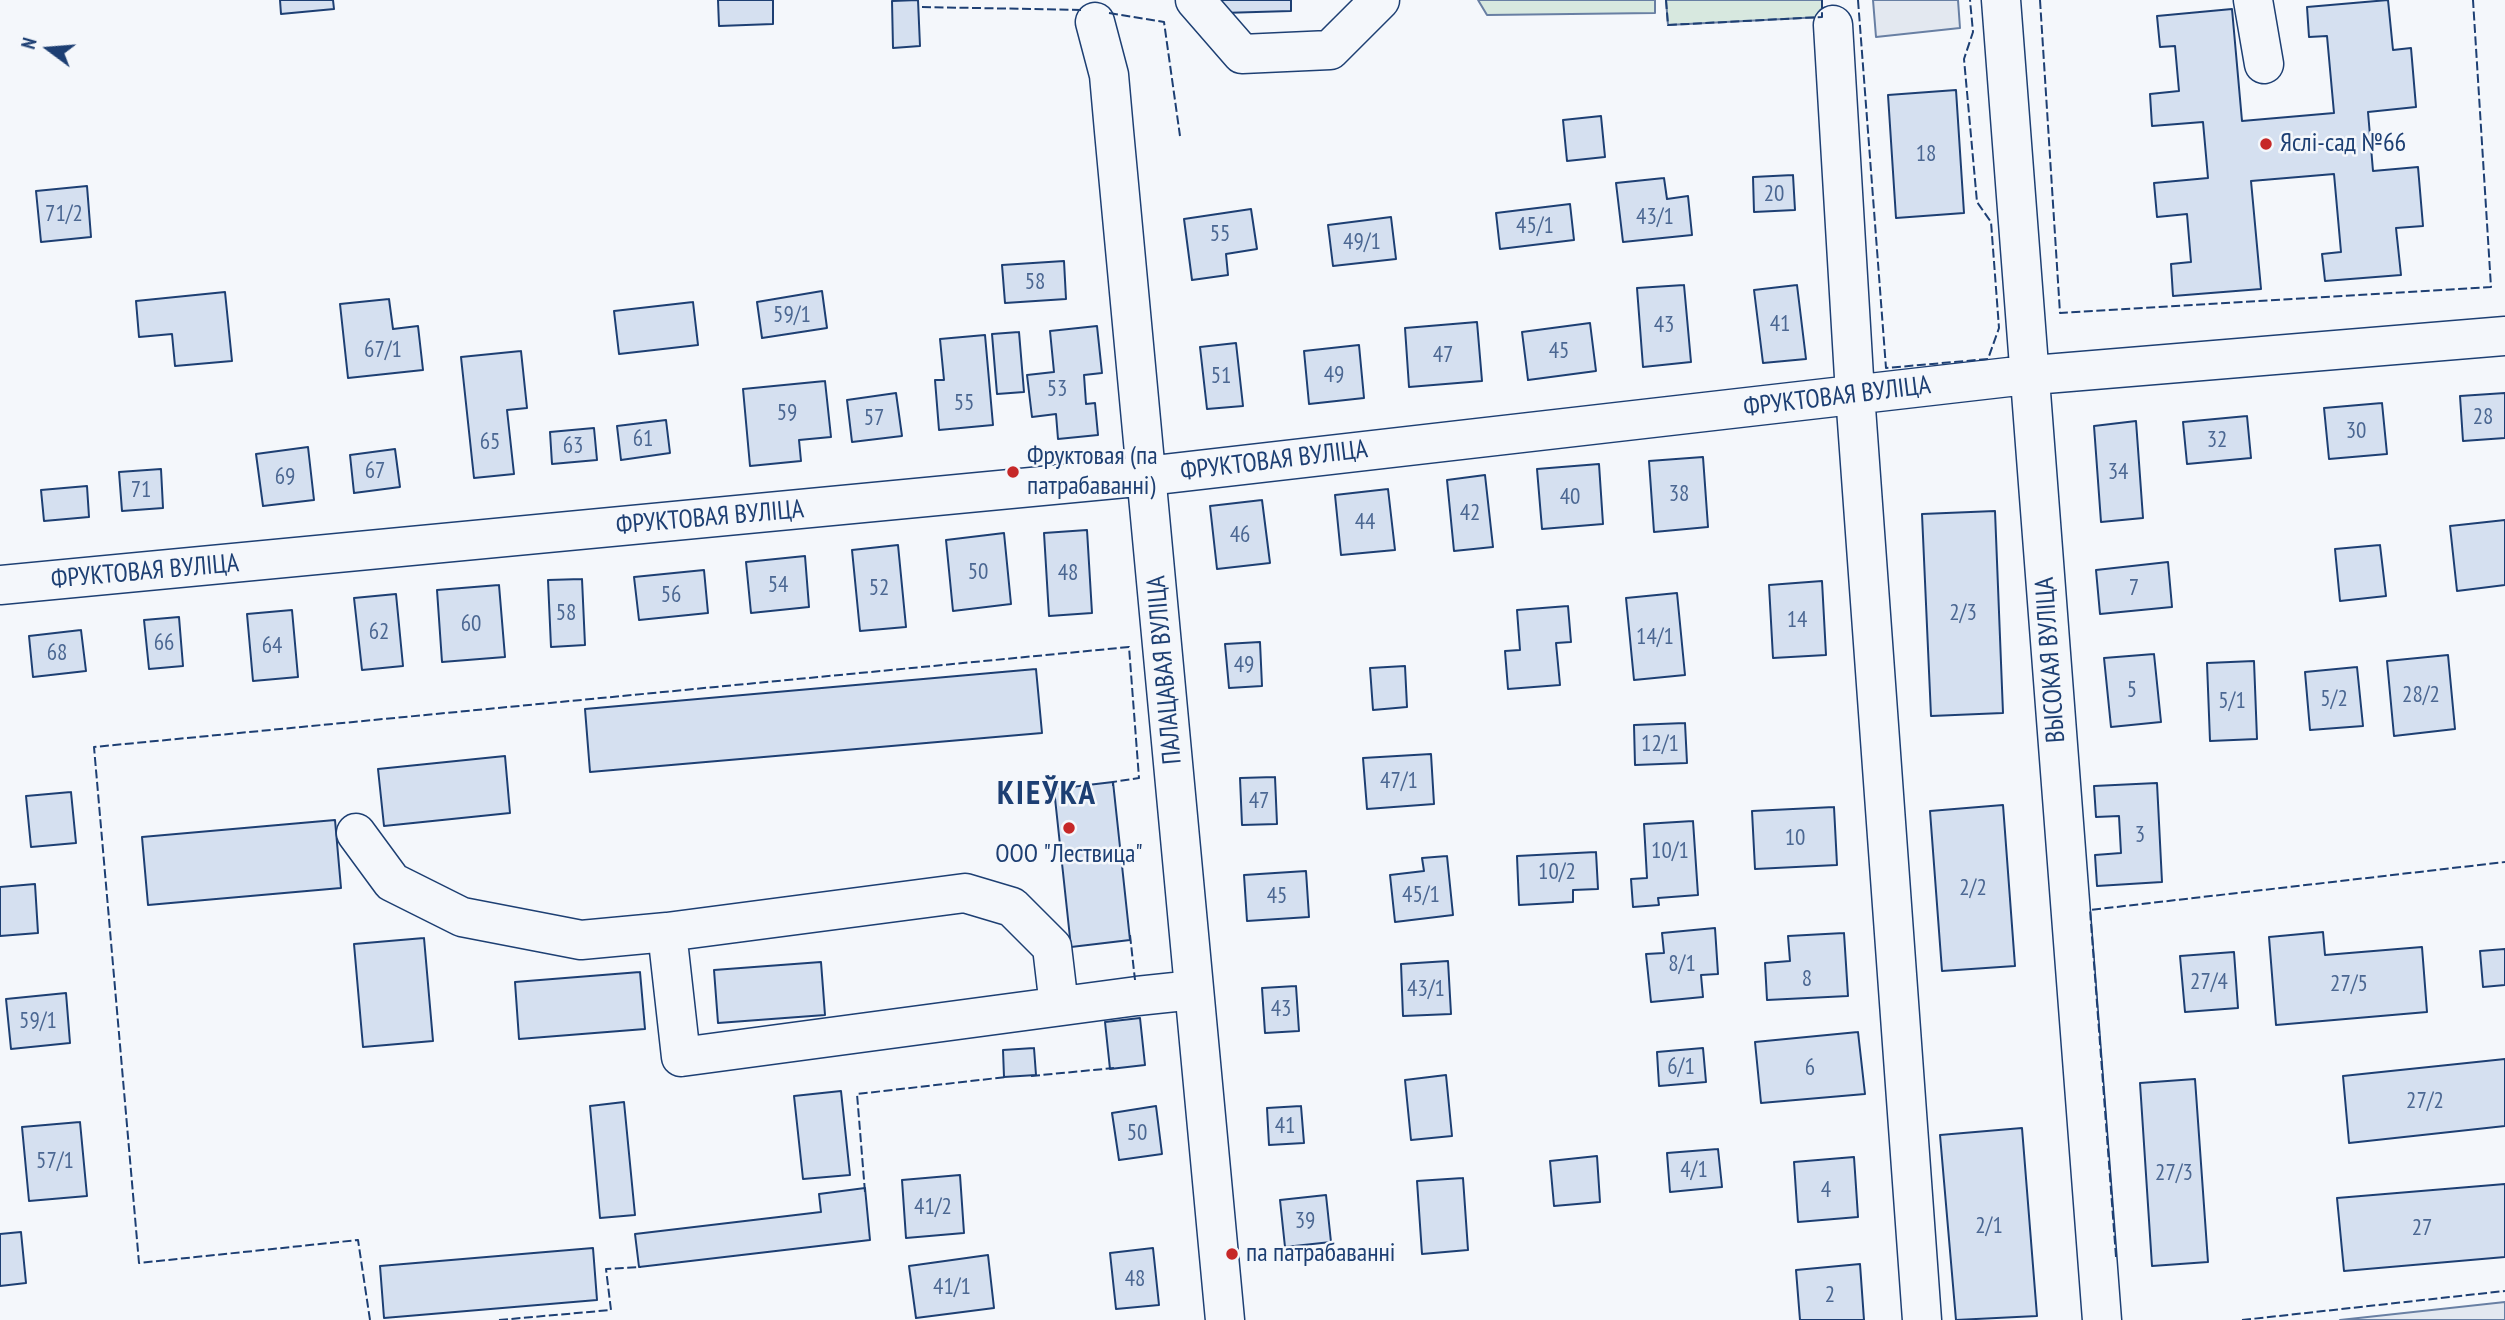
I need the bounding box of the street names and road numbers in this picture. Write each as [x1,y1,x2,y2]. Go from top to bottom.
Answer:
street label: ФРУКТОВАЯ ВУЛІЦА [1742,370,1932,424]
street label: ФРУКТОВАЯ ВУЛІЦА [1179,434,1369,488]
street label: ФРУКТОВАЯ ВУЛІЦА [615,494,805,542]
street label: ФРУКТОВАЯ ВУЛІЦА [50,548,240,596]
street label: ПАЛАЦАВАЯ ВУЛІЦА [1141,574,1189,766]
street label: ВЫСОКАЯ ВУЛІЦА [2030,576,2072,744]

